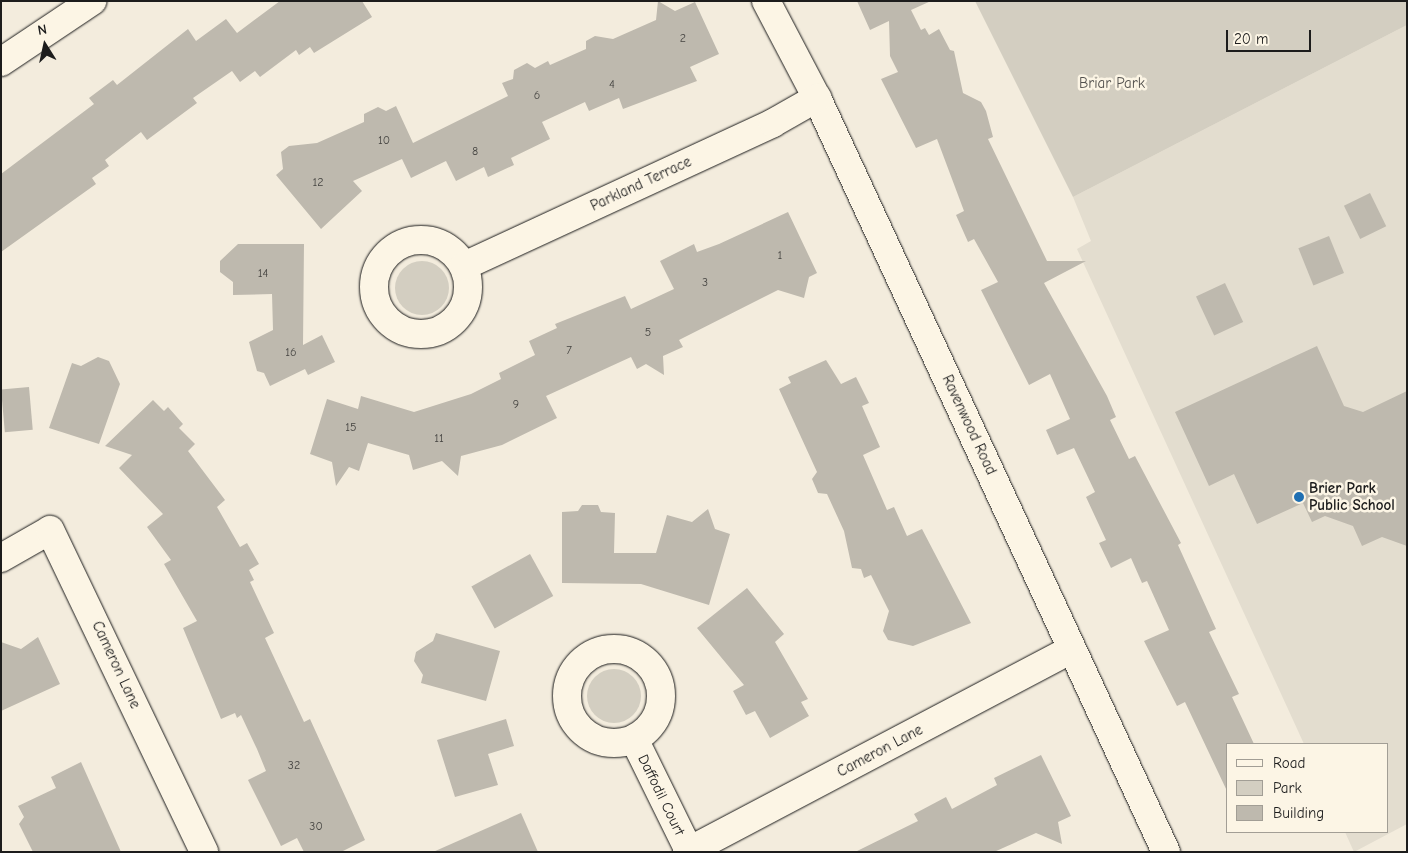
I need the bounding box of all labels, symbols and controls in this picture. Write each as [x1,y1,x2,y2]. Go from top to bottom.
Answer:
north arrow [20,20,70,70]
scale bar [1228,20,1313,52]
text: N [36,21,48,39]
text: 20 m [1234,30,1268,48]
house number: 2 [680,32,686,46]
park label: Briar Park [1079,75,1145,93]
house number: 4 [609,78,615,92]
house number: 6 [534,89,540,103]
house number: 10 [378,134,390,148]
house number: 8 [472,145,478,159]
street label: Parkland Terrace [588,153,694,215]
house number: 12 [312,176,324,190]
house number: 1 [778,249,782,263]
house number: 14 [258,267,268,281]
house number: 3 [702,276,708,290]
house number: 5 [645,326,651,340]
house number: 7 [566,344,572,358]
house number: 16 [285,346,297,360]
street label: Ravenwood Road [938,372,1000,478]
house number: 9 [513,398,519,412]
house number: 15 [345,421,357,435]
house number: 11 [434,432,444,446]
place label: Brier Park Public School [1309,479,1395,514]
marker: Brier Park Public School [1293,491,1305,503]
street label: Cameron Lane [88,618,144,712]
street label: Cameron Lane [834,721,926,781]
legend [1226,743,1388,833]
street label: Daffodil Court [634,752,688,838]
text: Road [1273,754,1305,772]
house number: 32 [288,759,300,773]
text: Park [1273,779,1302,797]
text: Building [1273,804,1324,822]
house number: 30 [309,820,323,834]

